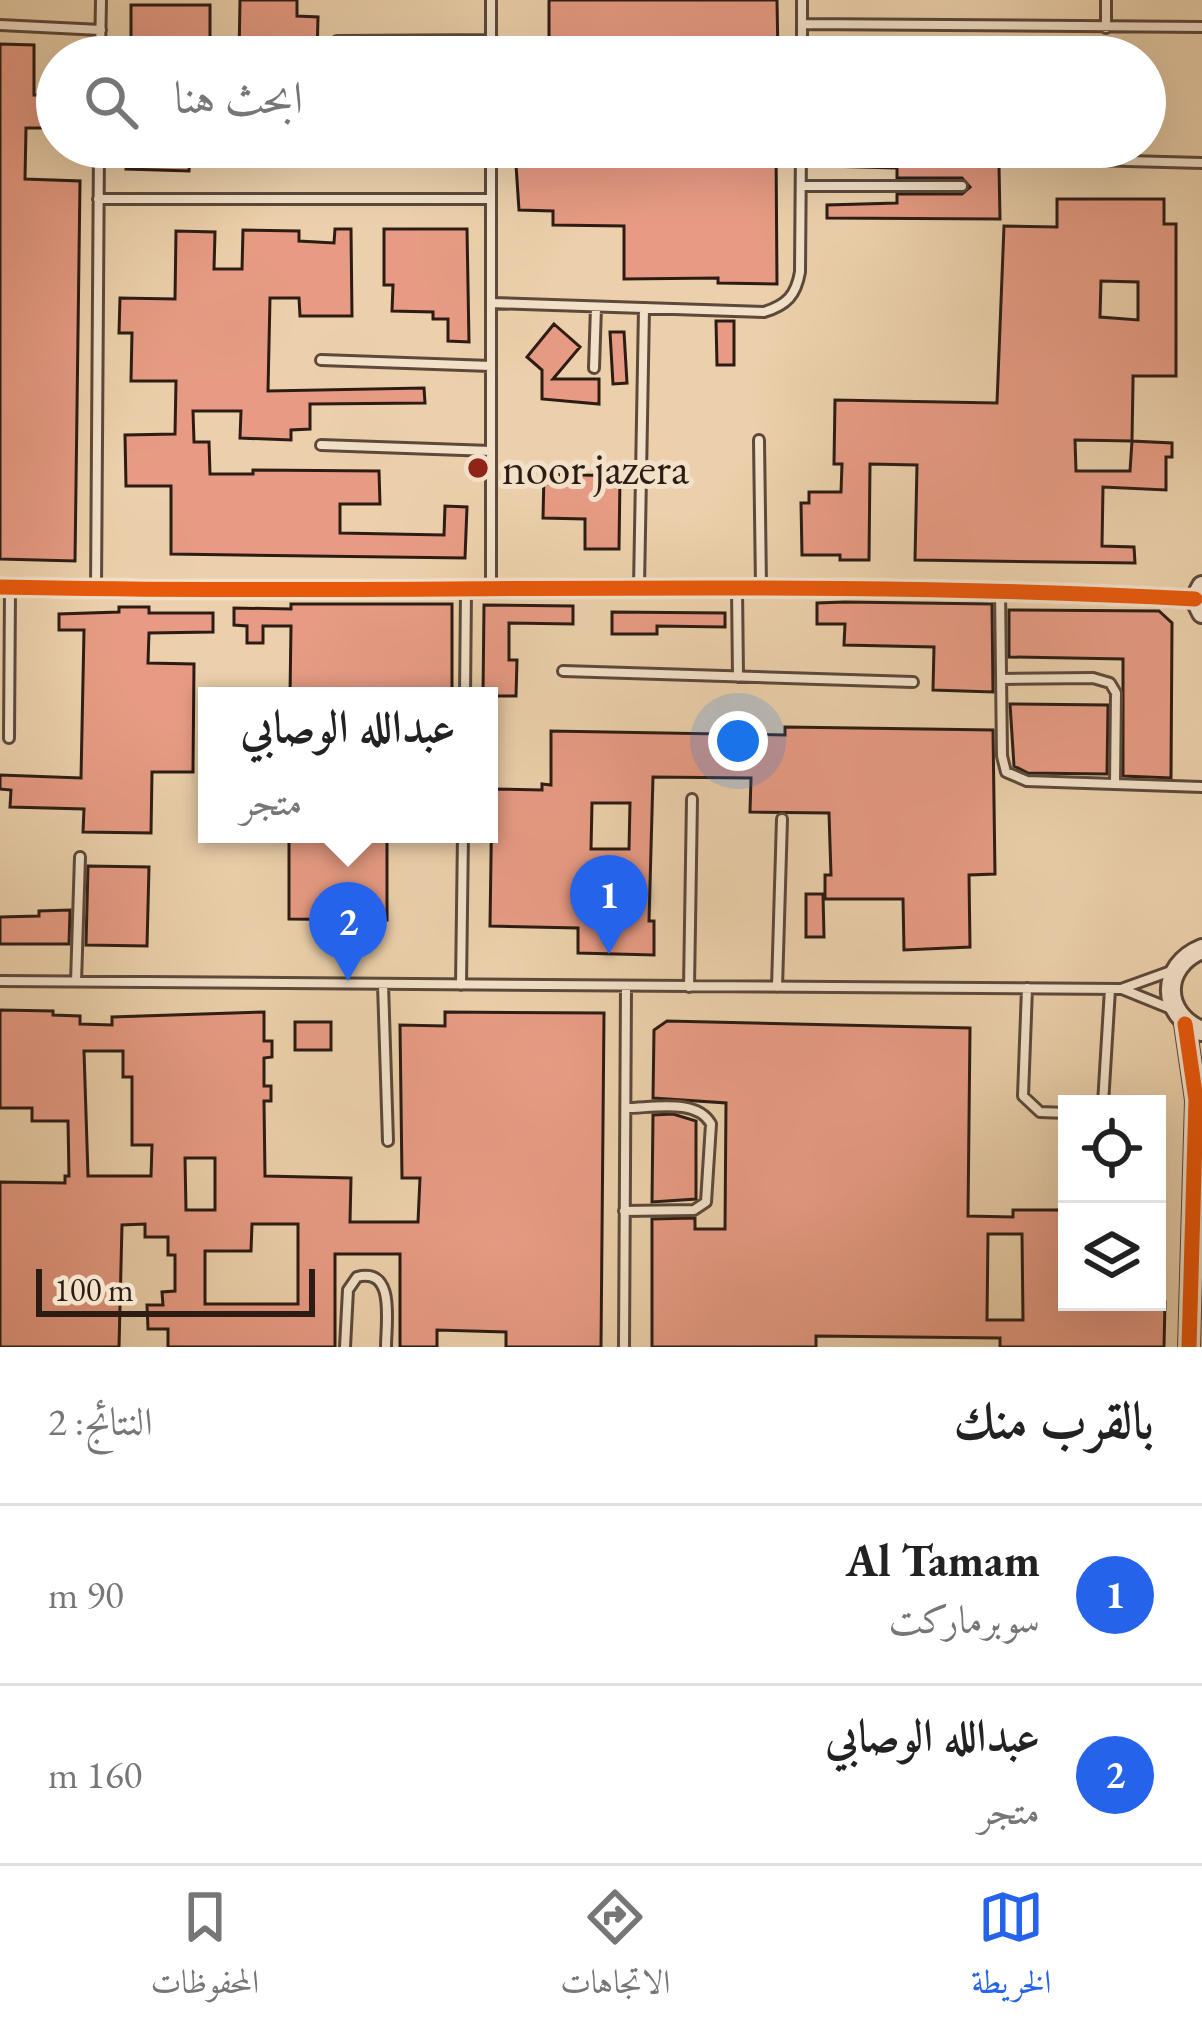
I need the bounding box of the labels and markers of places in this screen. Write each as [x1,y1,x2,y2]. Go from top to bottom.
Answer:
place label: noor jazera [502,439,689,497]
marker: noor jazera [465,455,491,481]
pin: 1 [570,855,648,954]
pin: 2 [309,882,387,981]

